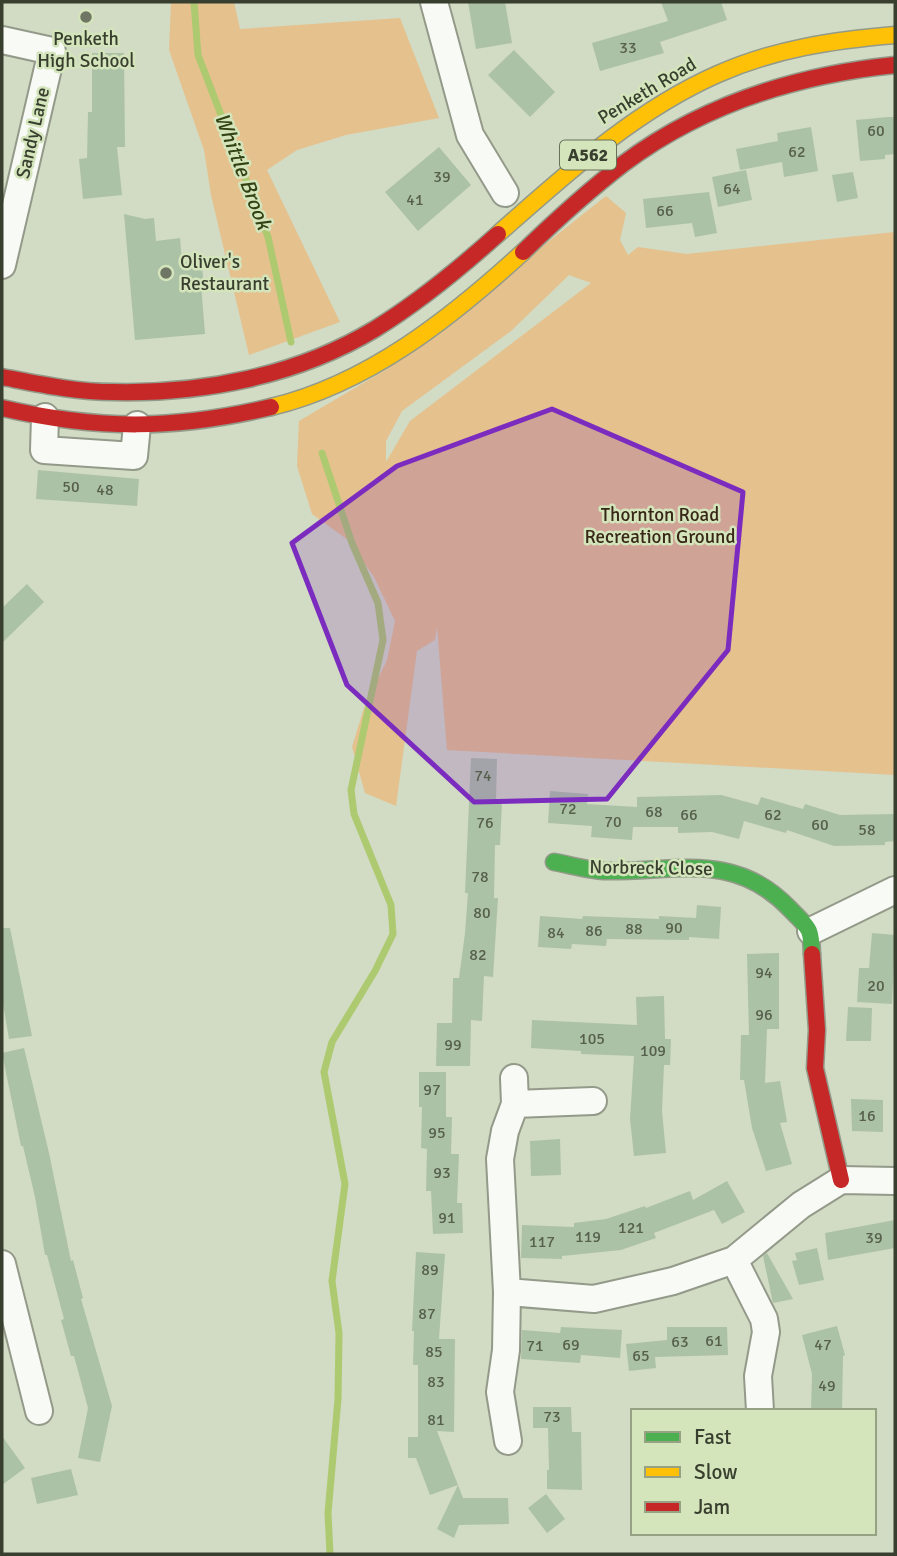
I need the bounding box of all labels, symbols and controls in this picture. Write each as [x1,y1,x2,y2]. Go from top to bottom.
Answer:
marker: Penketh High School [78,9,94,25]
place label: Penketh High School [37,27,135,73]
house number: 33 [619,38,637,58]
street label: Penketh Road [593,52,701,130]
street label: Sandy Lane [11,85,55,181]
water label: Whittle Brook [209,109,278,235]
house number: 60 [867,121,885,141]
road number: A562 [560,140,616,170]
house number: 62 [788,142,806,162]
house number: 39 [433,167,451,187]
house number: 64 [723,179,741,199]
house number: 41 [406,190,424,210]
house number: 66 [656,201,674,221]
place label: Oliver's Restaurant [180,250,270,296]
marker: Oliver's Restaurant [158,265,174,281]
house number: 50 [62,477,80,497]
house number: 48 [96,480,114,500]
park label: Thornton Road Recreation Ground [584,503,736,549]
house number: 74 [474,766,492,786]
house number: 72 [559,799,577,819]
house number: 68 [645,802,663,822]
house number: 66 [680,805,698,825]
house number: 62 [764,805,782,825]
house number: 70 [604,812,622,832]
house number: 76 [476,813,494,833]
house number: 60 [811,815,829,835]
house number: 58 [858,820,876,840]
street label: Norbreck Close [589,855,713,881]
house number: 78 [471,867,489,887]
house number: 80 [473,903,491,923]
house number: 90 [665,918,683,938]
house number: 88 [625,919,643,939]
house number: 86 [585,921,603,941]
house number: 84 [547,923,565,943]
house number: 82 [469,945,487,965]
house number: 94 [755,963,773,983]
house number: 20 [867,976,885,996]
house number: 96 [755,1005,773,1025]
house number: 105 [579,1029,605,1049]
house number: 99 [444,1035,462,1055]
house number: 109 [640,1041,666,1061]
house number: 97 [423,1080,441,1100]
house number: 16 [858,1106,876,1126]
house number: 95 [428,1123,446,1143]
house number: 93 [433,1163,451,1183]
house number: 91 [438,1208,456,1228]
house number: 121 [618,1218,644,1238]
house number: 119 [575,1227,601,1247]
house number: 39 [865,1228,883,1248]
house number: 117 [529,1232,555,1252]
house number: 89 [421,1260,439,1280]
house number: 87 [418,1304,436,1324]
house number: 61 [705,1331,723,1351]
house number: 63 [671,1332,689,1352]
house number: 69 [562,1335,580,1355]
house number: 47 [814,1335,832,1355]
house number: 71 [526,1336,544,1356]
house number: 85 [425,1342,443,1362]
house number: 65 [632,1346,650,1366]
house number: 83 [427,1372,445,1392]
house number: 49 [818,1376,836,1396]
house number: 73 [543,1407,561,1427]
legend [631,1409,876,1535]
house number: 81 [427,1410,445,1430]
text: Fast [694,1424,731,1450]
text: Slow [694,1459,738,1485]
text: Jam [694,1494,730,1520]

